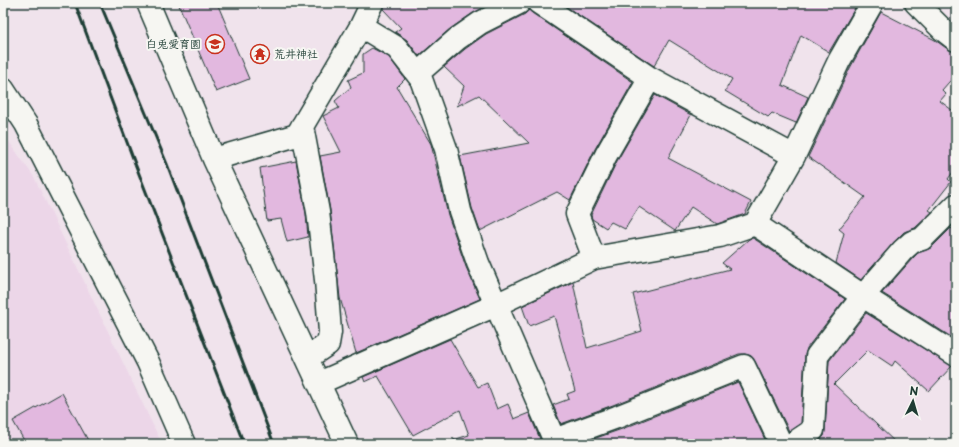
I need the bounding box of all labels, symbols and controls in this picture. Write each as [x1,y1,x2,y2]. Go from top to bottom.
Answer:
school or university icon: 白兎愛育園 [204,33,226,55]
place label: 白兎愛育園 [146,35,201,52]
temple icon: 荒井神社 [249,43,271,65]
place label: 荒井神社 [274,45,318,62]
north arrow [893,381,933,421]
text: N [909,382,919,399]

